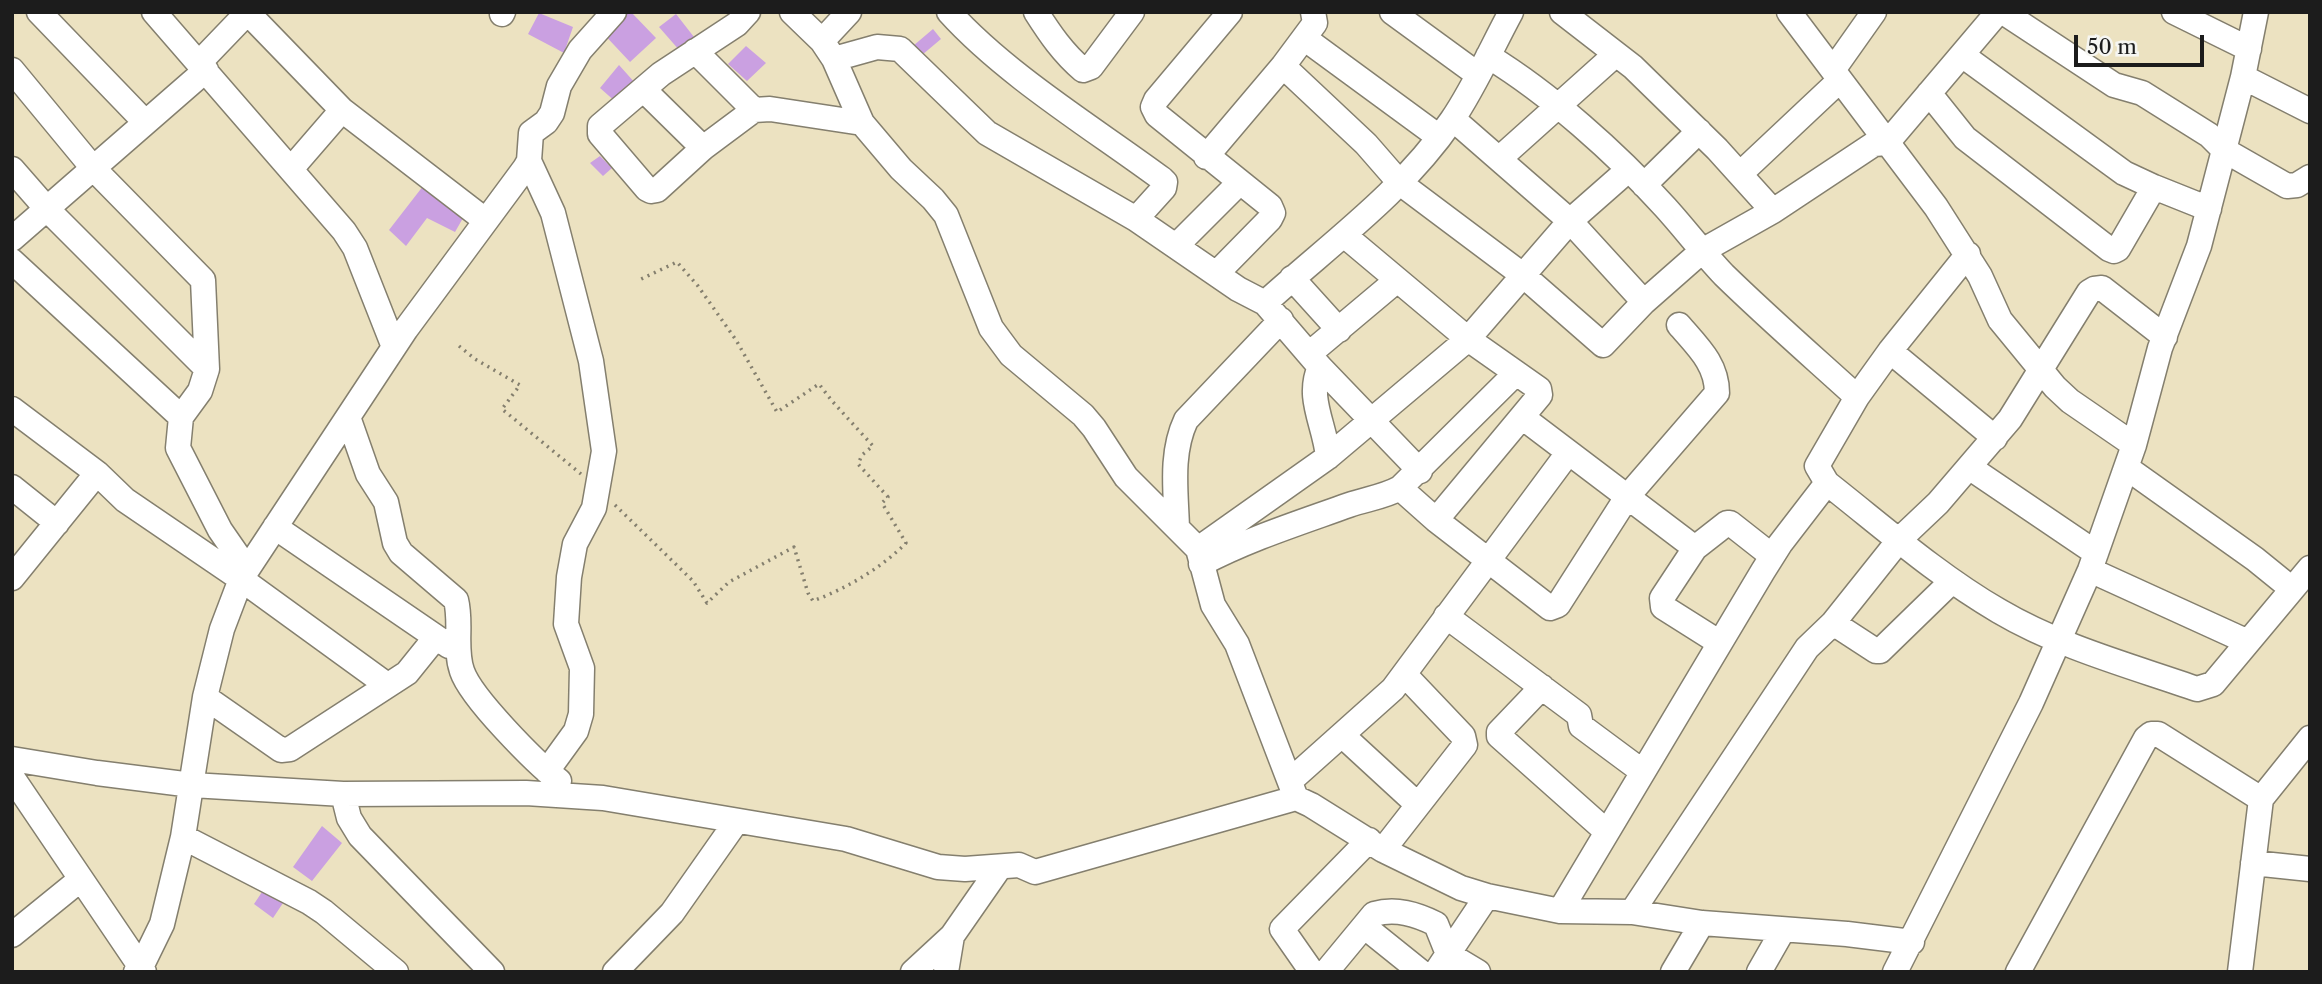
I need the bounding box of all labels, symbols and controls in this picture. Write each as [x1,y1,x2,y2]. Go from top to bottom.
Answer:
scale bar [2077,21,2206,65]
text: 50 m [2087,34,2137,59]

